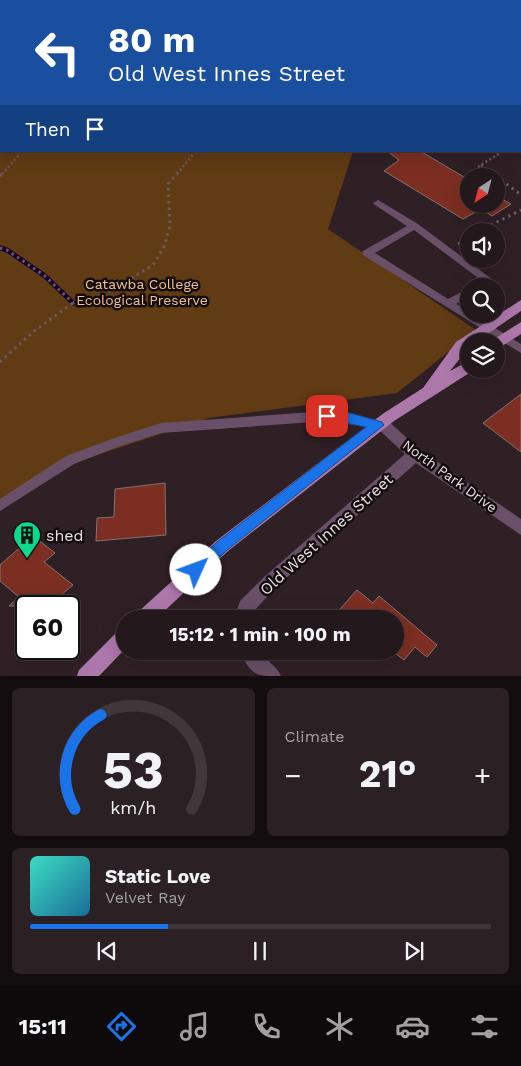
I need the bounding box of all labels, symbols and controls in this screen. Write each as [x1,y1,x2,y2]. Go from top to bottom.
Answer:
text: 80 m [108,19,195,61]
icon: left [25,20,90,85]
text: Old West Innes Street [108,61,345,86]
icon: arrive [81,115,109,143]
text: Then [25,118,71,141]
north arrow [460,168,505,212]
map controls [460,168,505,378]
button: sound [460,223,505,268]
park label: Catawba College Ecological Preserve [76,276,208,308]
button: search [460,278,505,323]
button: layers [460,333,505,378]
pin [306,395,348,437]
icon: arrive [313,402,341,430]
street label: North Park Drive [400,436,500,516]
street label: Old West Innes Street [256,469,397,599]
building icon: shed [12,520,42,559]
place label: shed [46,526,84,545]
position arrow [169,543,221,595]
speed limit sign: 60 [15,595,80,660]
text: 15:12 · 1 min · 100 m [169,623,351,646]
text: Climate [285,727,345,746]
text: 53 [103,740,164,801]
text: 21° [359,752,417,796]
text: − [285,759,301,792]
text: + [474,759,491,792]
text: km/h [110,797,156,818]
text: Static Love [105,865,210,888]
text: Velvet Ray [105,888,185,907]
icon: previous [93,937,121,965]
icon: pause [246,937,274,965]
icon: next [400,937,428,965]
icon: directions [104,1009,139,1044]
icon: music [177,1009,212,1044]
icon: phone [249,1009,284,1044]
icon: climate [322,1009,357,1044]
icon: car [395,1009,430,1044]
icon: filters [467,1009,502,1044]
text: 15:11 [19,1014,67,1039]

